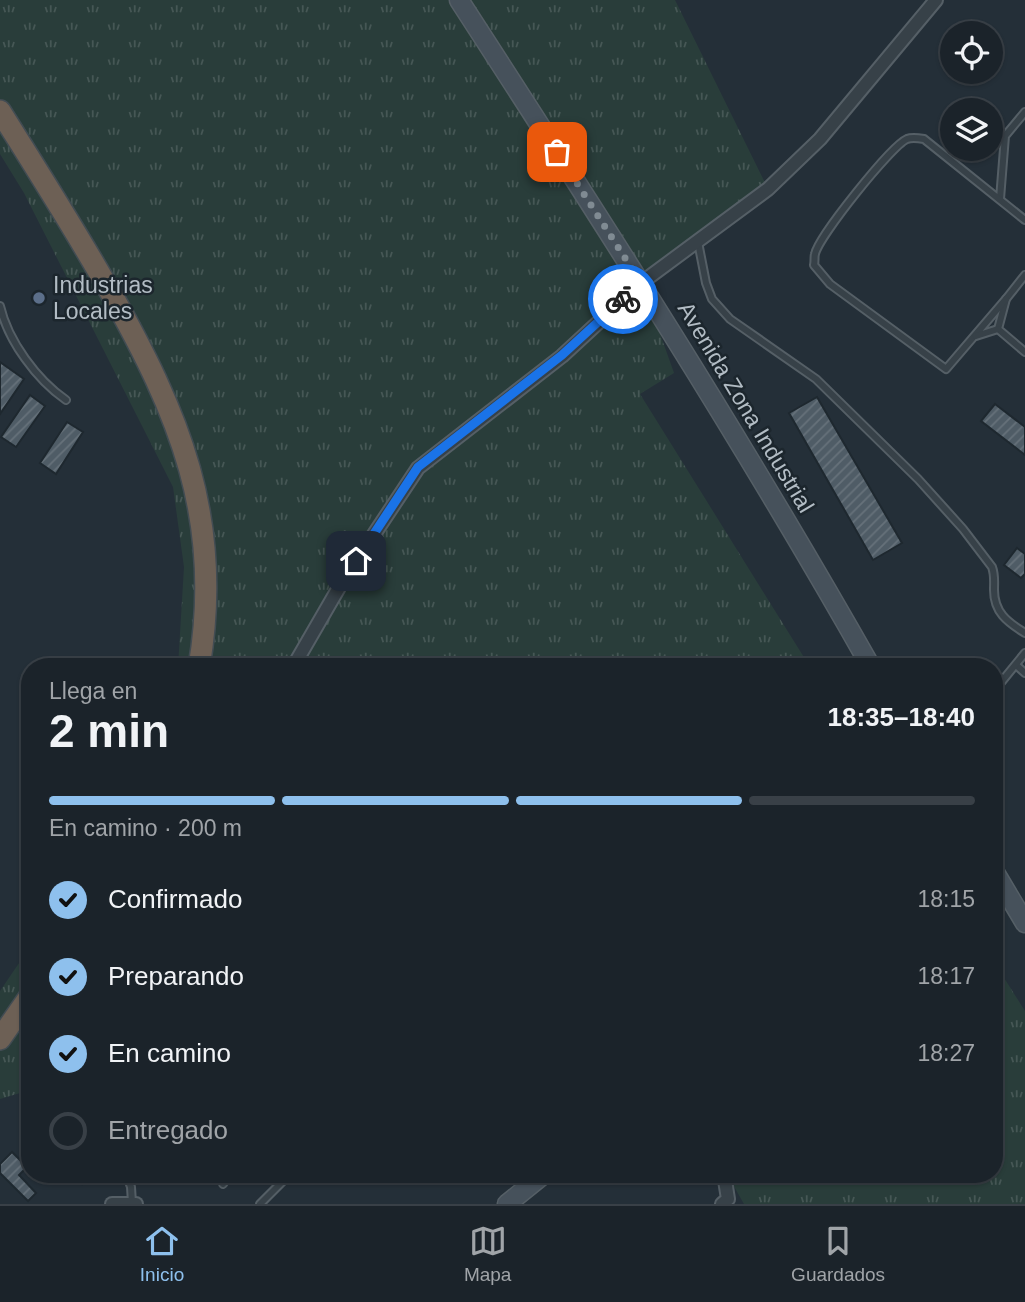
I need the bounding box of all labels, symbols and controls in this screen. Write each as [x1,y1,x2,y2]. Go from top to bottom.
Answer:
map controls [940,21,1003,161]
button: locate [940,21,1003,84]
button: layers [940,98,1003,161]
pin [527,122,587,182]
icon: bag [538,133,576,171]
courier [588,264,658,334]
place label: Industrias Locales [53,272,153,324]
icon: bike [604,280,642,318]
marker: Industrias Locales [31,290,47,306]
street label: Avenida Zona Industrial [673,297,819,517]
pin [326,531,386,591]
icon: home [337,542,375,580]
text: Llega en [49,678,137,704]
text: 18:35–18:40 [828,702,975,732]
text: 2 min [49,705,169,757]
text: En camino · 200 m [49,815,242,841]
icon: check [49,881,87,919]
text: Confirmado [108,884,242,914]
text: 18:15 [917,886,975,912]
icon: check [49,958,87,996]
text: Preparando [108,961,244,991]
text: 18:17 [917,963,975,989]
icon: check [49,1035,87,1073]
text: En camino [108,1038,231,1068]
text: 18:27 [917,1040,975,1066]
text: Entregado [108,1115,228,1145]
tab: Inicio [140,1222,184,1286]
tab: Mapa [464,1222,511,1286]
tab: Guardados [791,1222,885,1286]

